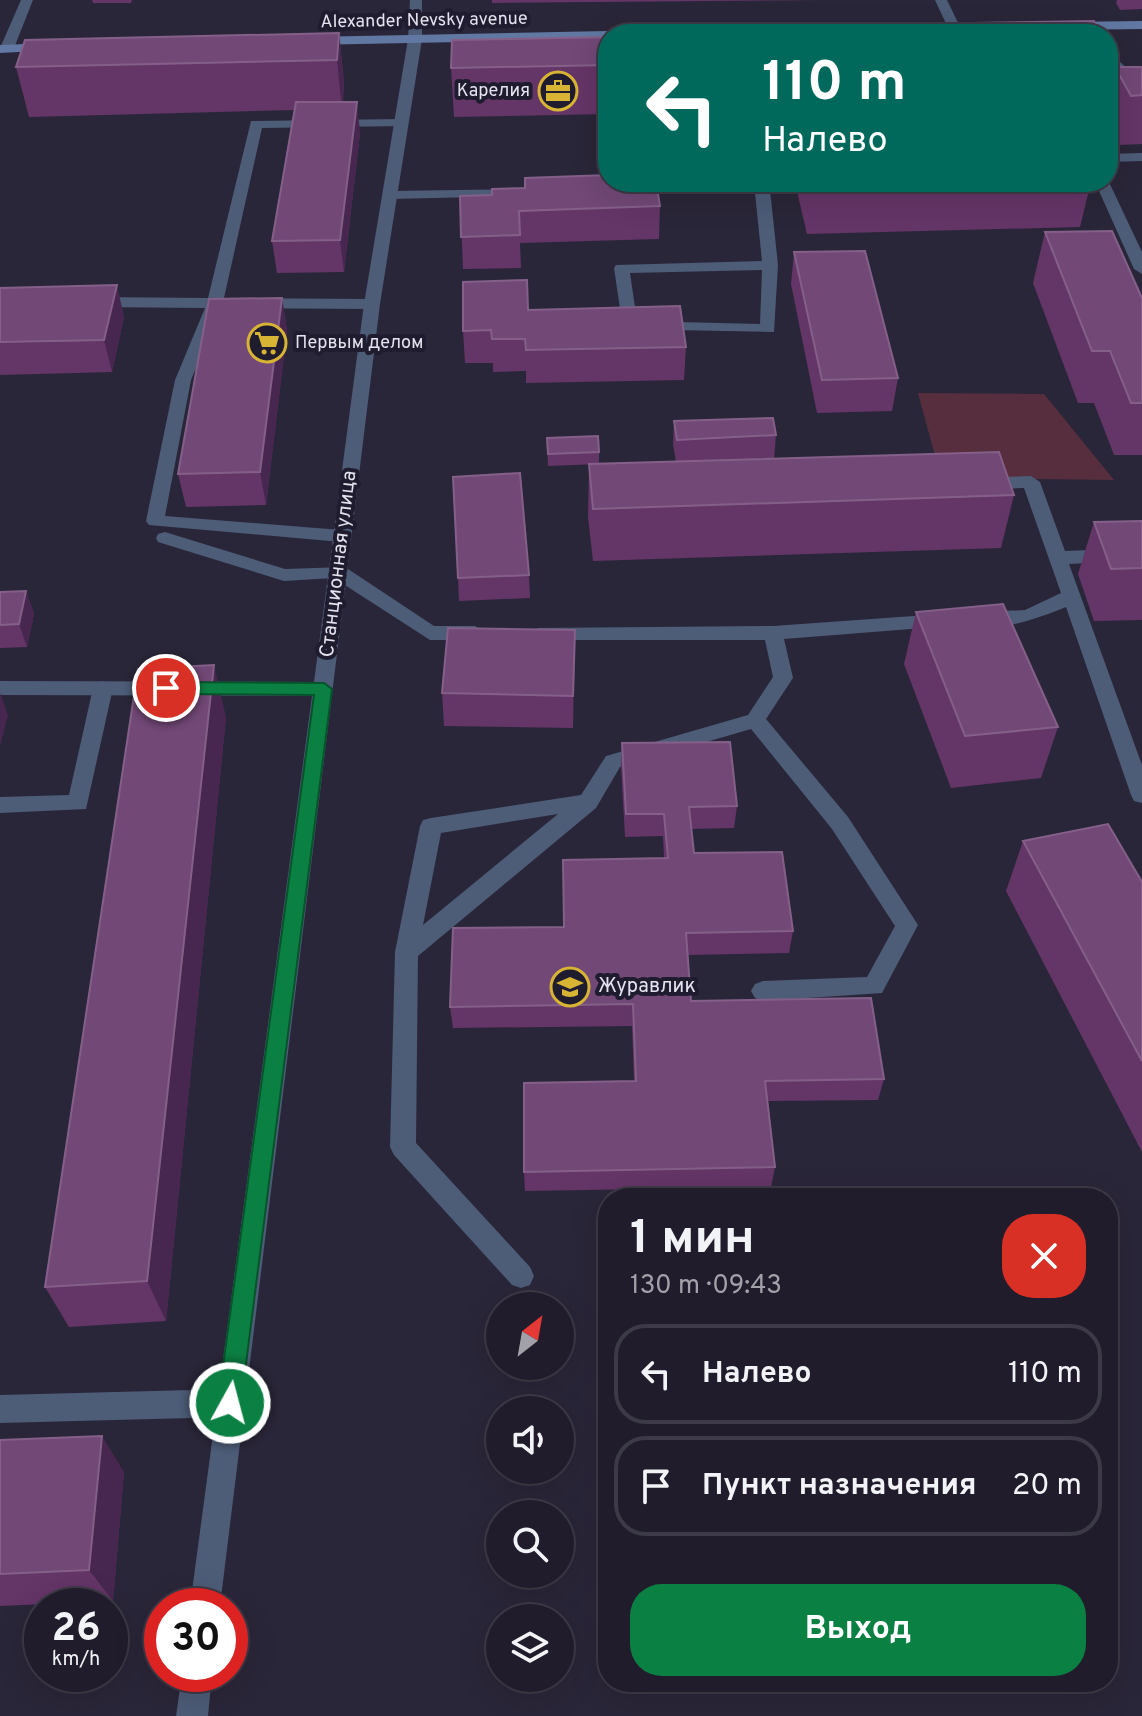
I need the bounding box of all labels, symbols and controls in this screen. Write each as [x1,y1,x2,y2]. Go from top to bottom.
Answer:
street label: Alexander Nevsky avenue [320,8,528,34]
text: 110 m [762,50,907,120]
icon: left [630,56,734,160]
office icon: Карелия [537,70,579,112]
place label: Карелия [457,80,530,103]
text: Налево [762,119,888,165]
supermarket icon: Первым делом [246,322,288,364]
place label: Первым делом [295,332,423,355]
street label: Станционная улица [315,469,363,659]
pin [132,654,200,722]
icon: arrive [144,666,188,710]
school or university icon: Журавлик [549,966,591,1008]
place label: Журавлик [598,974,696,1000]
text: 1 мин [630,1210,755,1270]
button: close [1002,1214,1086,1298]
text: 130 m · 09:43 [630,1270,782,1303]
north arrow [486,1292,574,1380]
map controls [486,1292,574,1692]
icon: left [634,1352,678,1396]
text: Налево [702,1356,811,1393]
text: 110 m [1008,1356,1082,1393]
position arrow [188,1361,272,1445]
button: sound [486,1396,574,1484]
icon: arrive [634,1464,678,1508]
text: Пункт назначения [702,1468,976,1505]
text: 20 m [1012,1468,1082,1505]
button: search [486,1500,574,1588]
button: Выход [630,1584,1086,1676]
speed limit sign: 30 [144,1588,248,1692]
button: layers [486,1604,574,1692]
text: 26 [51,1605,101,1655]
text: km/h [52,1647,100,1673]

